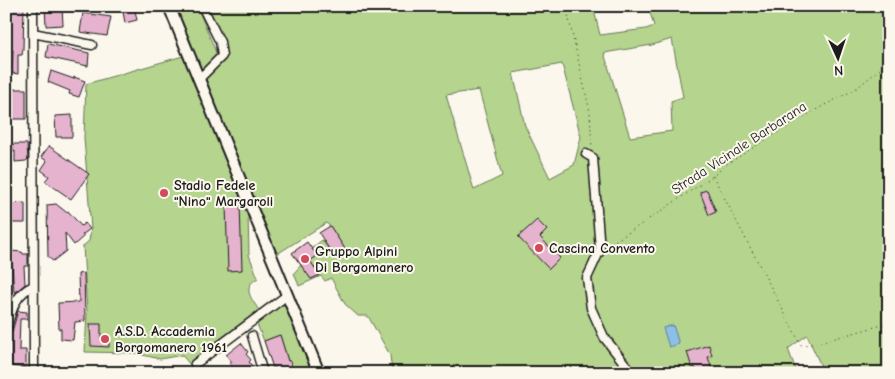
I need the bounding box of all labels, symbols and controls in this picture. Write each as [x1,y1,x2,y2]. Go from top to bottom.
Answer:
north arrow [812,32,862,82]
text: N [834,62,844,79]
street label: Strada Vicinale Barbarana [668,98,810,198]
place label: Stadio Fedele "Nino" Margaroli [174,177,273,210]
marker: Stadio Fedele "Nino" Margaroli [158,187,170,199]
place label: Cascina Convento [549,240,655,257]
marker: Cascina Convento [533,242,545,254]
place label: Gruppo Alpini Di Borgomanero [315,243,413,276]
marker: Gruppo Alpini Di Borgomanero [299,253,311,265]
place label: A.S.D. Accademia Borgomanero 1961 [115,323,227,356]
marker: A.S.D. Accademia Borgomanero 1961 [99,333,111,345]

